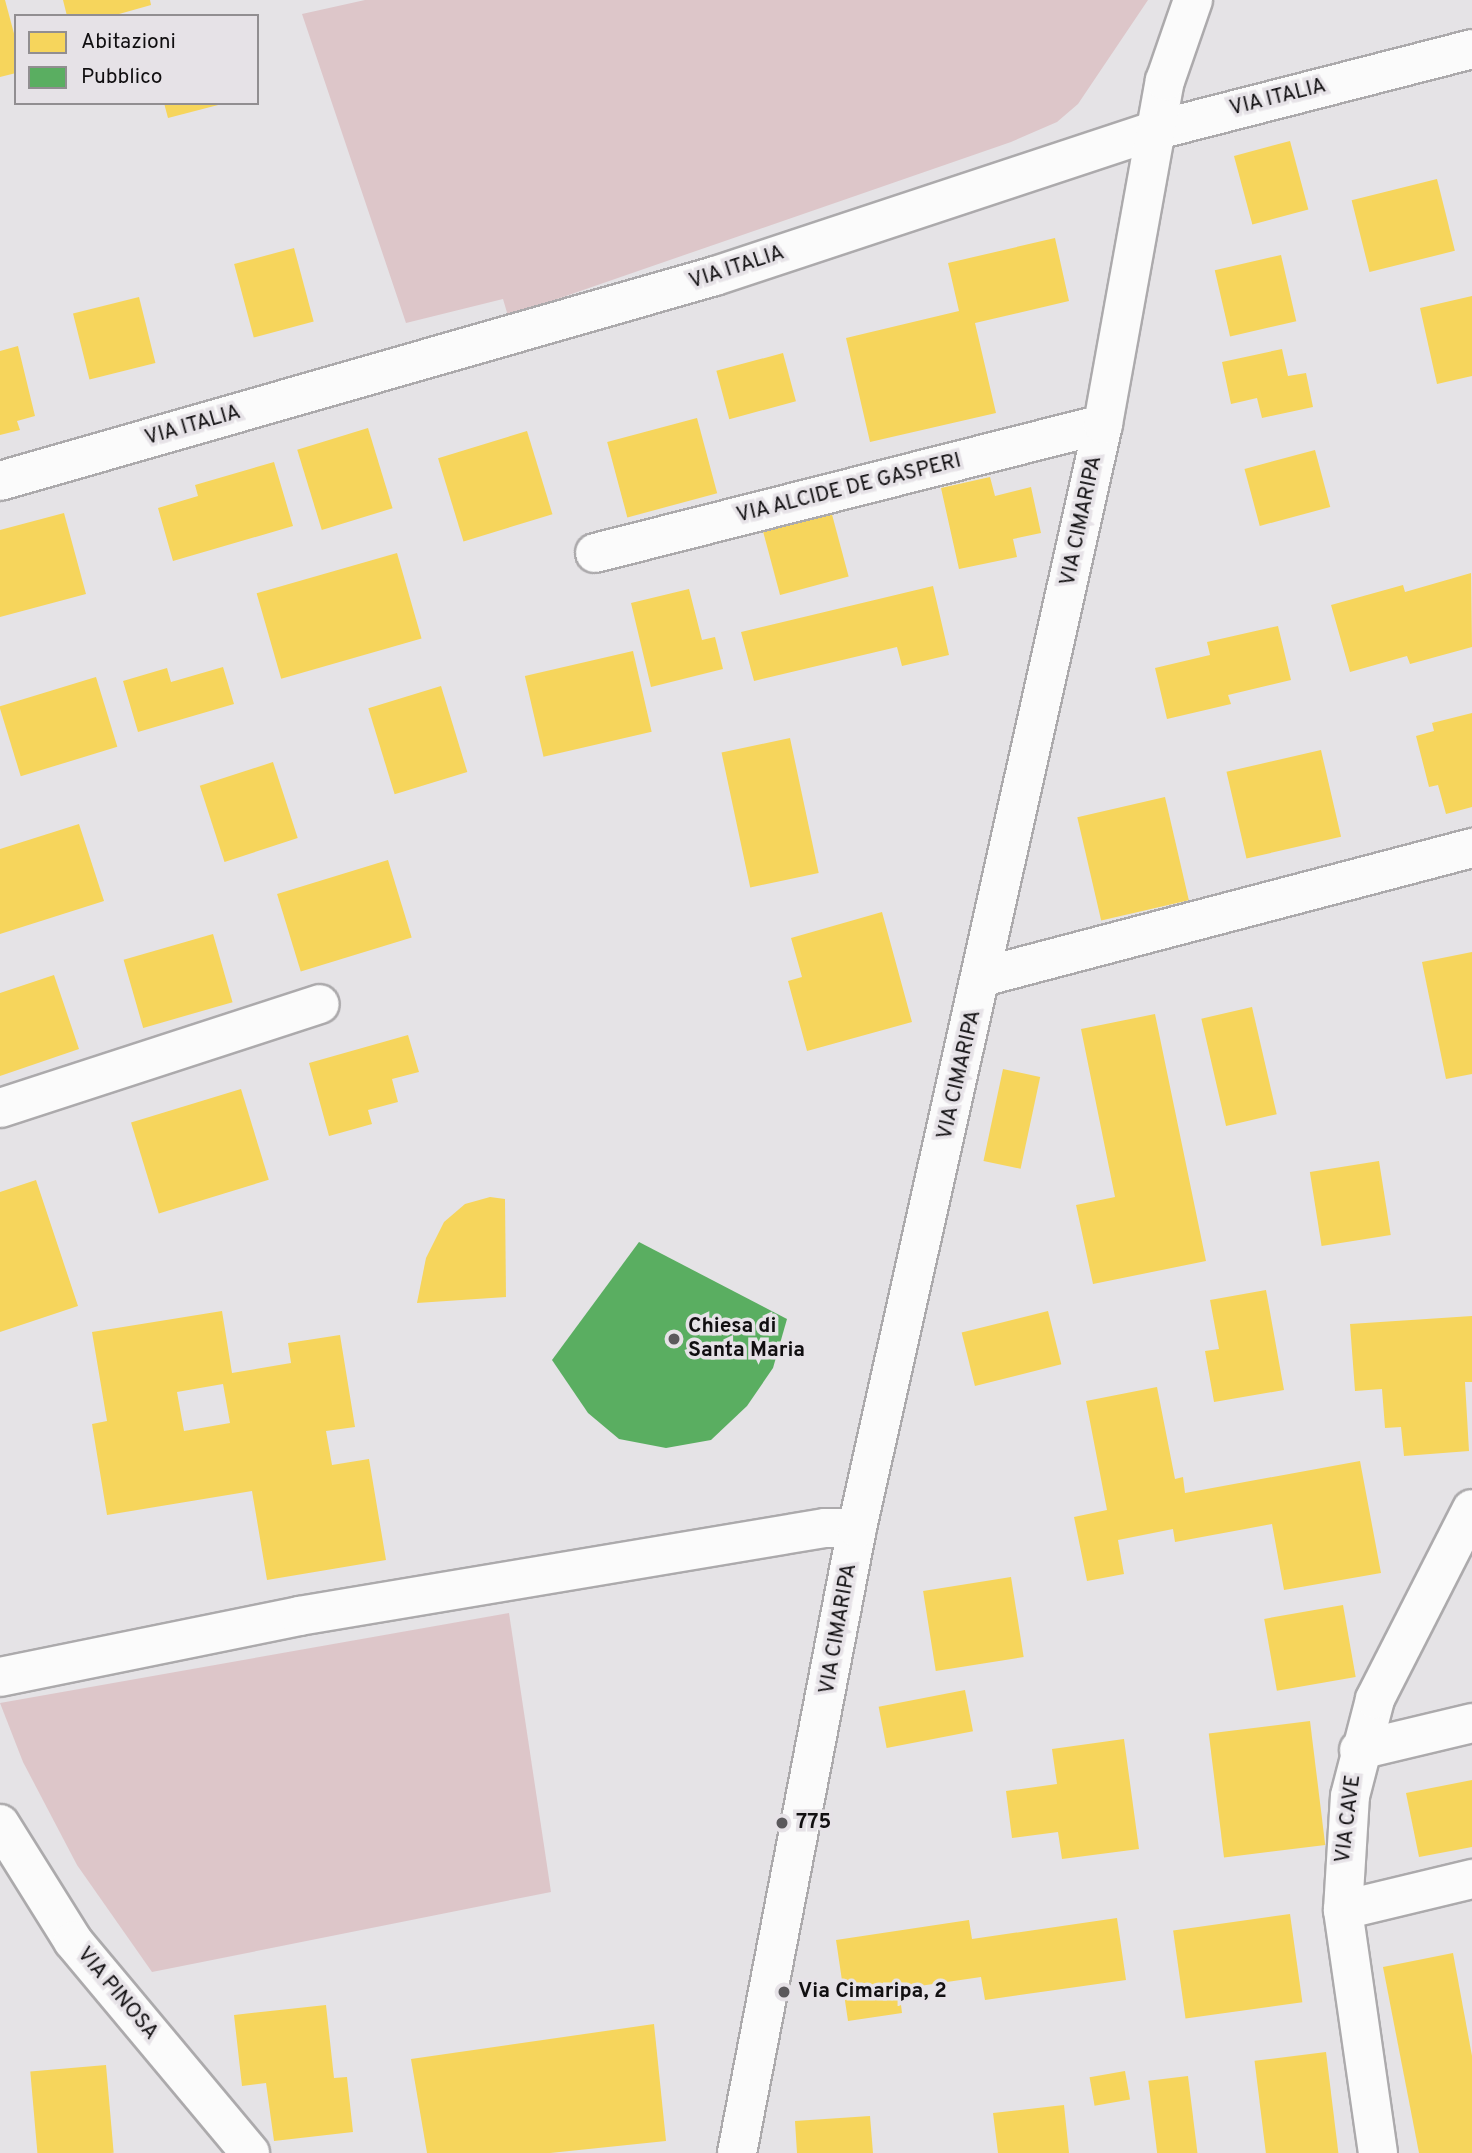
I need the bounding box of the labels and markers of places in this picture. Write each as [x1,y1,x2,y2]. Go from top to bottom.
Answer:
place label: Chiesa di Santa Maria [688,1314,805,1364]
marker: Chiesa di Santa Maria [666,1331,682,1347]
place label: 775 [796,1810,831,1836]
marker: 775 [774,1815,790,1831]
place label: Via Cimaripa, 2 [798,1979,947,2005]
marker: Via Cimaripa, 2 [776,1984,792,2000]

